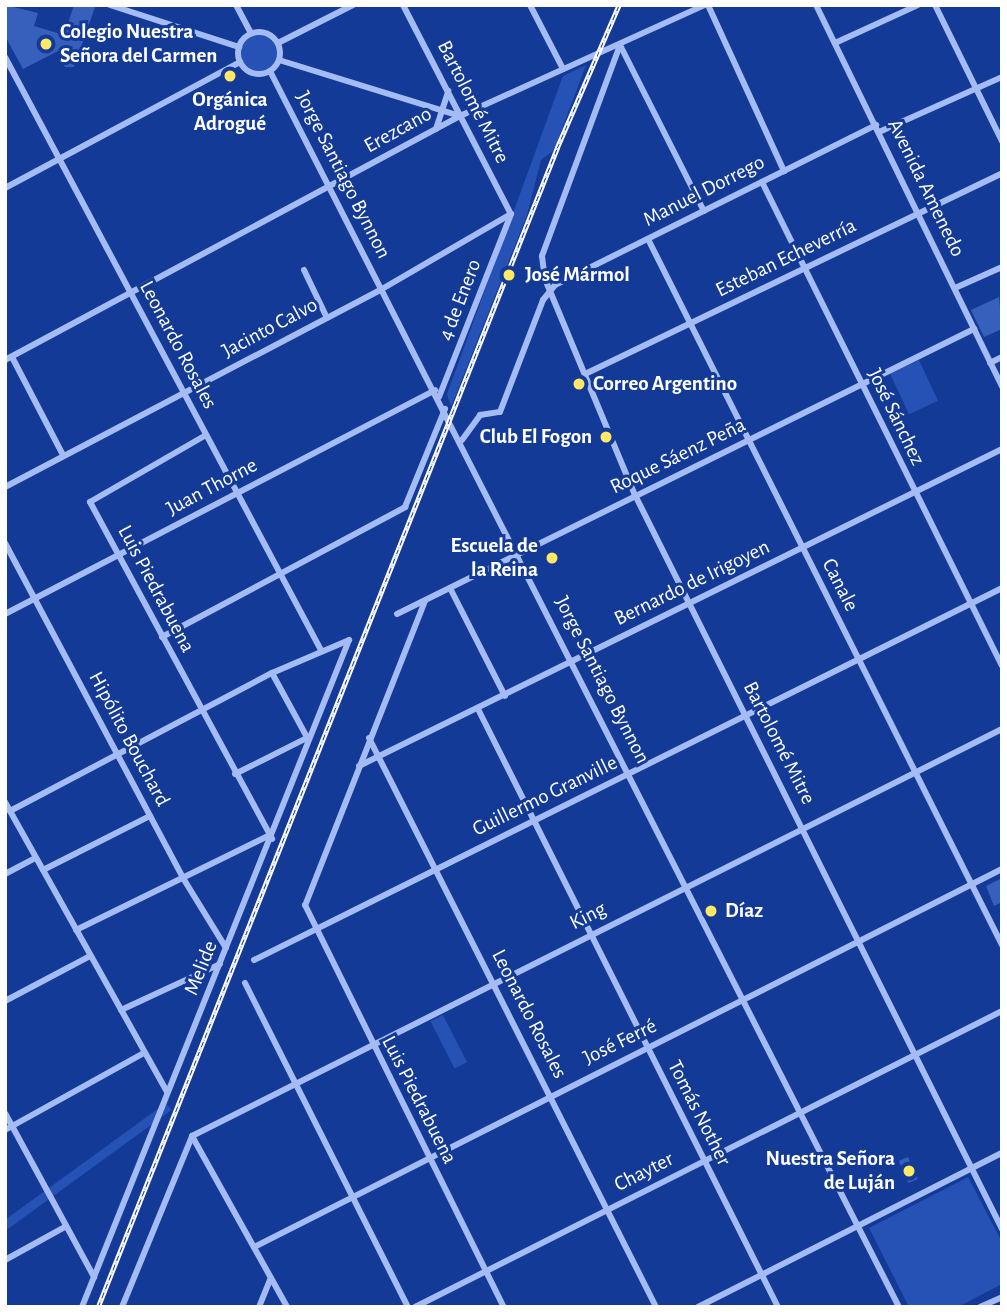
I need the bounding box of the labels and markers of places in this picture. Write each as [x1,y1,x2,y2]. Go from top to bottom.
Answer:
place label: Colegio Nuestra Señora del Carmen [60,19,217,69]
marker: Colegio Nuestra Señora del Carmen [38,36,54,52]
marker: Orgánica Adrogué [222,68,238,84]
place label: Orgánica Adrogué [192,87,268,137]
place label: José Mármol [525,262,630,288]
marker: José Mármol [499,265,519,285]
place label: Correo Argentino [593,371,737,397]
marker: Correo Argentino [571,376,587,392]
place label: Club El Fogon [480,424,592,450]
marker: Club El Fogon [598,429,614,445]
place label: Escuela de la Reina [451,533,538,583]
marker: Escuela de la Reina [544,550,560,566]
place label: Díaz [725,898,763,924]
marker: Díaz [703,903,719,919]
place label: Nuestra Señora de Luján [766,1146,895,1196]
marker: Nuestra Señora de Luján [901,1163,917,1179]

